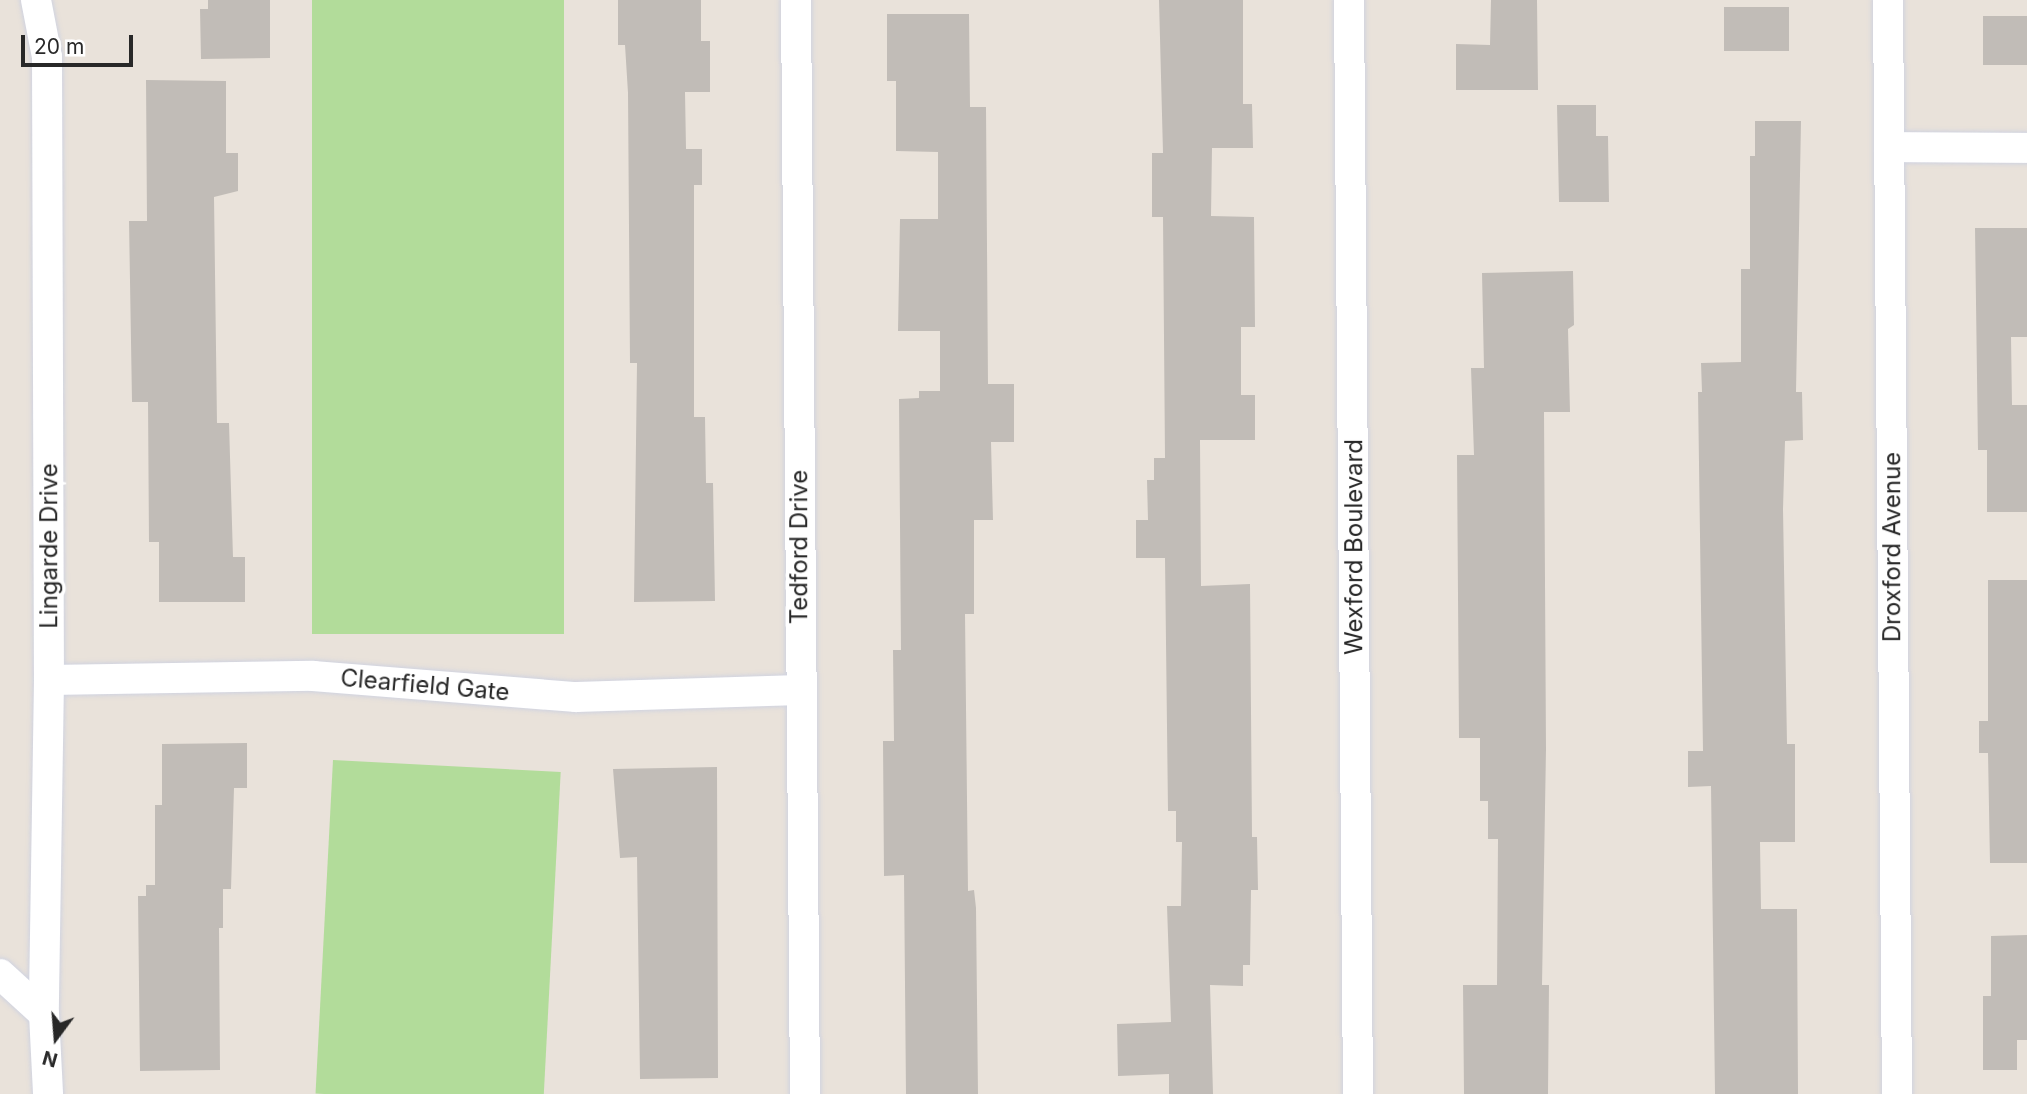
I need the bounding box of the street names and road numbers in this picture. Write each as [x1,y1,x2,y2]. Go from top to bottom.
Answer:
street label: Wexford Boulevard [1340,439,1368,655]
street label: Droxford Avenue [1878,452,1906,642]
street label: Lingarde Drive [35,463,63,629]
street label: Tedford Drive [785,470,813,624]
street label: Clearfield Gate [339,663,511,707]

